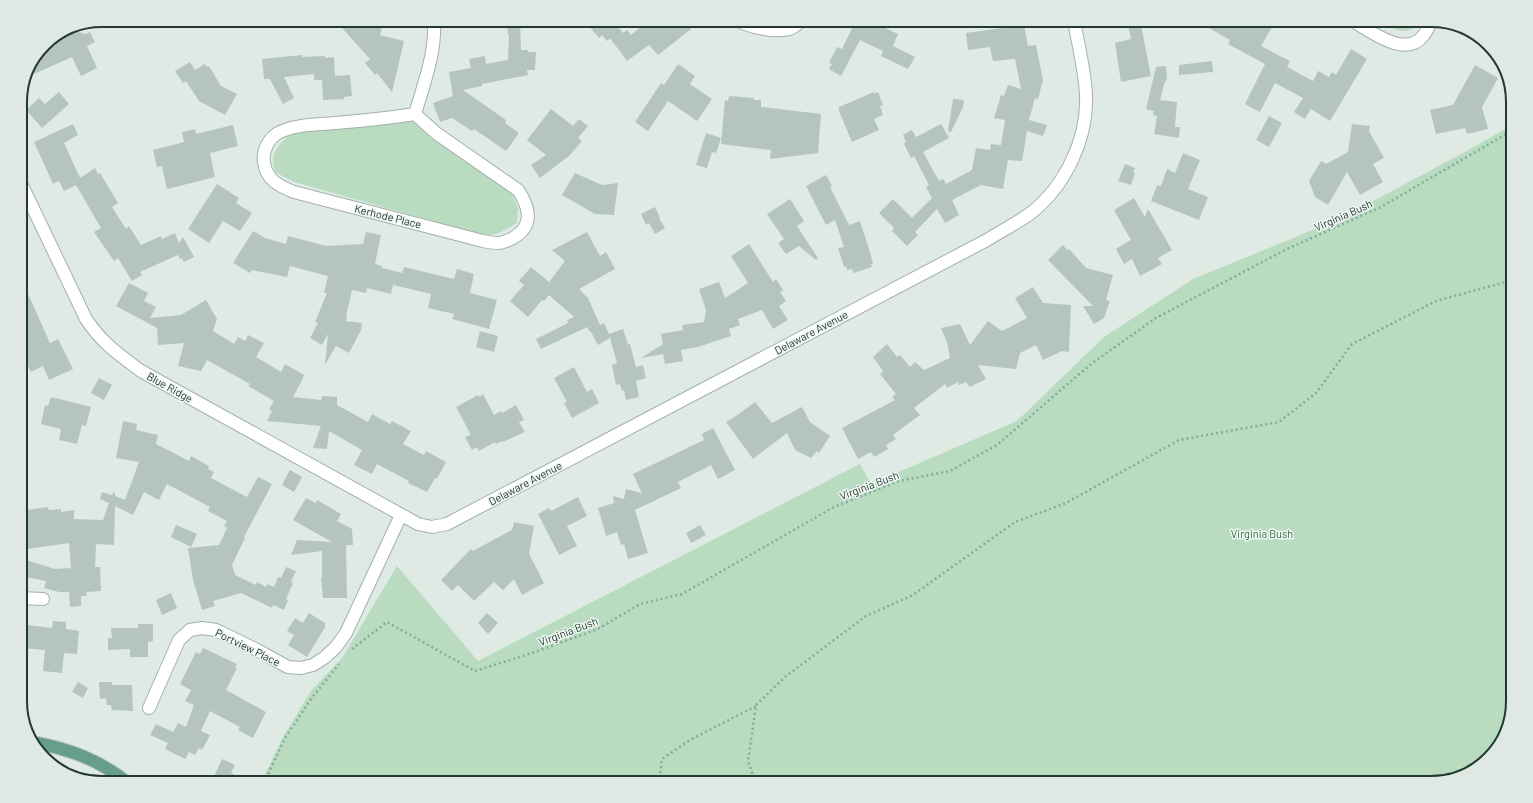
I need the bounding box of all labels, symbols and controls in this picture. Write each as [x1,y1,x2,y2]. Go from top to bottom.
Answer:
street label: Virginia Bush [1312,196,1374,234]
street label: Kerhode Place [353,201,423,231]
street label: Delaware Avenue [772,307,850,357]
street label: Blue Ridge [145,369,195,405]
street label: Delaware Avenue [486,458,564,508]
street label: Virginia Bush [838,468,900,502]
park label: Virginia Bush [1231,527,1293,540]
street label: Virginia Bush [537,614,599,648]
street label: Portview Place [213,626,283,668]

